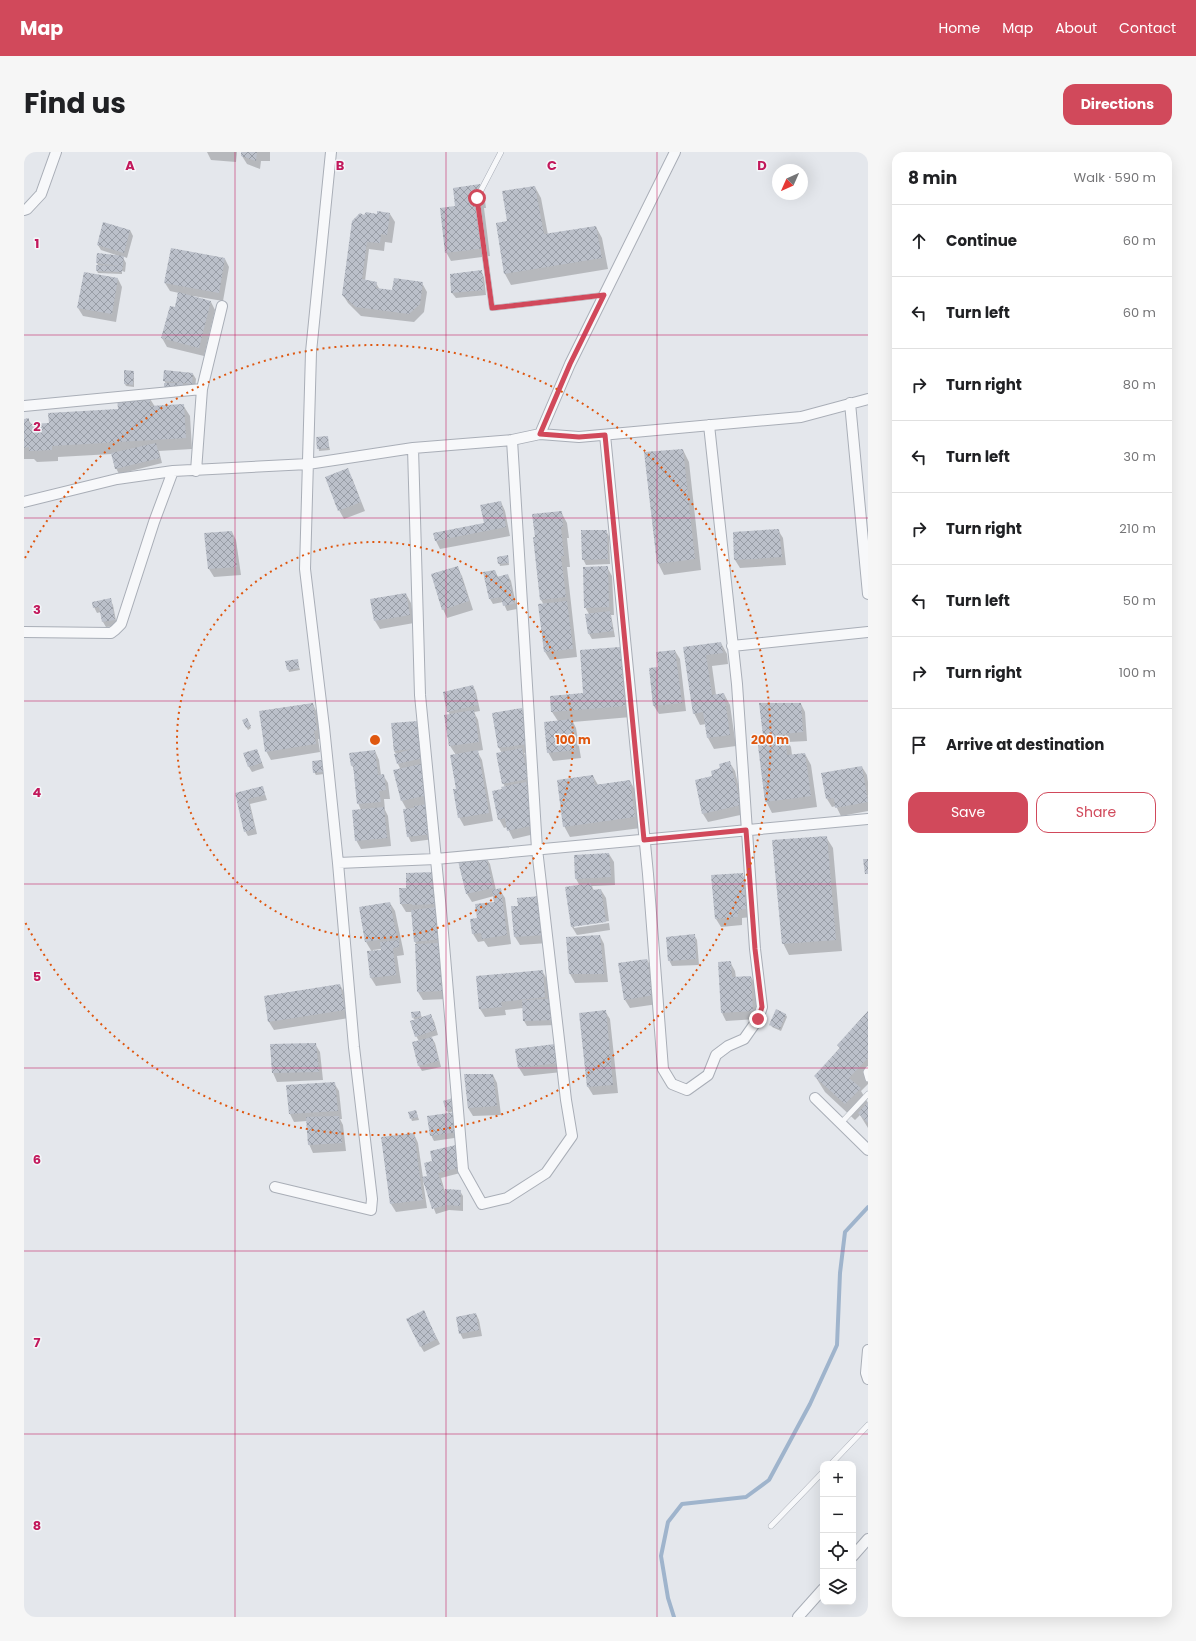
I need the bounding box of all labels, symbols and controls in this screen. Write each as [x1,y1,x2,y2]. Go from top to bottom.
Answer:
text: Map [20,15,63,42]
text: Home [938,18,980,38]
text: Map [1002,18,1033,38]
text: About [1055,18,1097,38]
text: Contact [1119,18,1176,38]
text: Find us [24,84,126,123]
button: Directions [1063,84,1172,125]
text: A [125,156,135,175]
text: B [336,156,345,175]
text: C [547,156,557,175]
text: D [757,156,767,175]
north arrow [772,164,808,200]
text: 8 min [908,166,957,190]
text: Walk · 590 m [1074,168,1156,187]
route start [468,189,486,207]
icon: ahead [908,230,930,252]
text: Continue [946,230,1017,251]
text: 60 m [1123,231,1156,250]
text: 1 [35,234,39,253]
icon: left [908,302,930,324]
text: Turn left [946,302,1010,323]
text: 60 m [1123,303,1156,322]
icon: right [908,374,930,396]
text: Turn right [946,374,1022,395]
text: 80 m [1123,375,1156,394]
text: 2 [33,417,41,436]
icon: left [908,446,930,468]
text: Turn left [946,446,1010,467]
text: 30 m [1123,447,1156,466]
icon: right [908,518,930,540]
text: Turn right [946,518,1022,539]
text: 210 m [1119,519,1156,538]
icon: left [908,590,930,612]
text: Turn left [946,590,1010,611]
text: 50 m [1123,591,1156,610]
text: 3 [33,600,41,619]
icon: right [908,662,930,684]
text: Turn right [946,662,1022,683]
text: 100 m [1119,663,1156,682]
text: 100 m [555,731,591,748]
text: 200 m [751,731,789,748]
centre of rings [368,733,382,747]
icon: arrive [908,734,930,756]
text: Arrive at destination [946,734,1104,755]
text: 4 [33,783,42,802]
button: Save [908,792,1028,833]
button: Share [1036,792,1156,833]
text: 5 [33,967,41,986]
route end [749,1010,767,1028]
text: 6 [33,1150,41,1169]
text: 7 [34,1333,41,1352]
map controls [820,1461,856,1605]
button: + [820,1461,856,1497]
button: − [820,1497,856,1533]
text: 8 [33,1516,41,1535]
button: locate [820,1533,856,1569]
button: layers [820,1569,856,1605]

